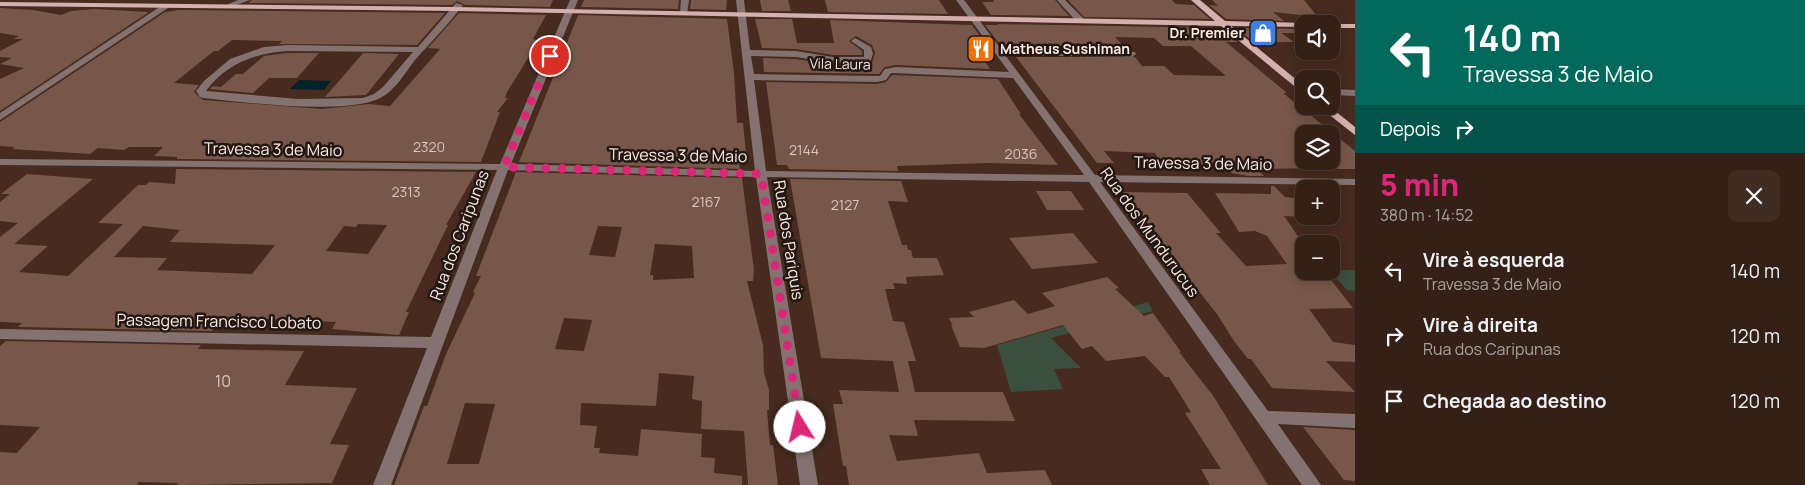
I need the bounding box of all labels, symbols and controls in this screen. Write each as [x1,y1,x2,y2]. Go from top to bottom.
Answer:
text: 140 m [1463,14,1561,62]
map controls [1295,15,1340,280]
button: sound [1295,15,1340,60]
shop icon: Dr. Premier [1248,18,1278,48]
icon: left [1380,20,1445,85]
place label: Dr. Premier [1170,23,1244,42]
restaurant icon: Matheus Sushiman [966,34,996,64]
pin [529,35,571,77]
place label: Matheus Sushiman [1000,39,1130,58]
icon: arrive [536,42,564,70]
street label: Vila Laura [809,53,871,74]
text: Travessa 3 de Maio [1463,59,1653,89]
button: search [1295,70,1340,115]
icon: right [1450,115,1478,143]
text: Depois [1380,116,1440,142]
button: layers [1295,125,1340,170]
street label: Travessa 3 de Maio [204,137,342,161]
house number: 2320 [413,137,445,156]
house number: 2144 [789,140,819,159]
street label: Travessa 3 de Maio [609,143,747,167]
house number: 2036 [1005,144,1037,163]
street label: Travessa 3 de Maio [1134,151,1272,175]
street label: Rua dos Mundurucus [1095,163,1205,301]
text: 5 min [1380,164,1459,205]
street label: Rua dos Caripunas [424,167,494,303]
button: close [1728,170,1780,222]
street label: Rua dos Pariquis [769,179,809,301]
button: + [1295,180,1340,225]
house number: 2313 [392,182,420,201]
house number: 2167 [691,192,721,211]
house number: 2127 [831,195,859,214]
text: 380 m · 14:52 [1380,204,1473,226]
button: − [1295,235,1340,280]
text: Vire à esquerda [1423,247,1564,273]
icon: left [1380,257,1408,285]
text: 140 m [1730,258,1780,284]
text: Travessa 3 de Maio [1423,273,1561,295]
street label: Passagem Francisco Lobato [117,308,321,334]
text: Vire à direita [1423,312,1538,338]
icon: right [1380,322,1408,350]
text: 120 m [1730,323,1780,349]
text: Rua dos Caripunas [1423,338,1561,360]
house number: 10 [215,370,231,392]
icon: arrive [1380,387,1408,415]
text: Chegada ao destino [1423,388,1606,414]
text: 120 m [1730,388,1780,414]
position arrow [773,400,825,452]

